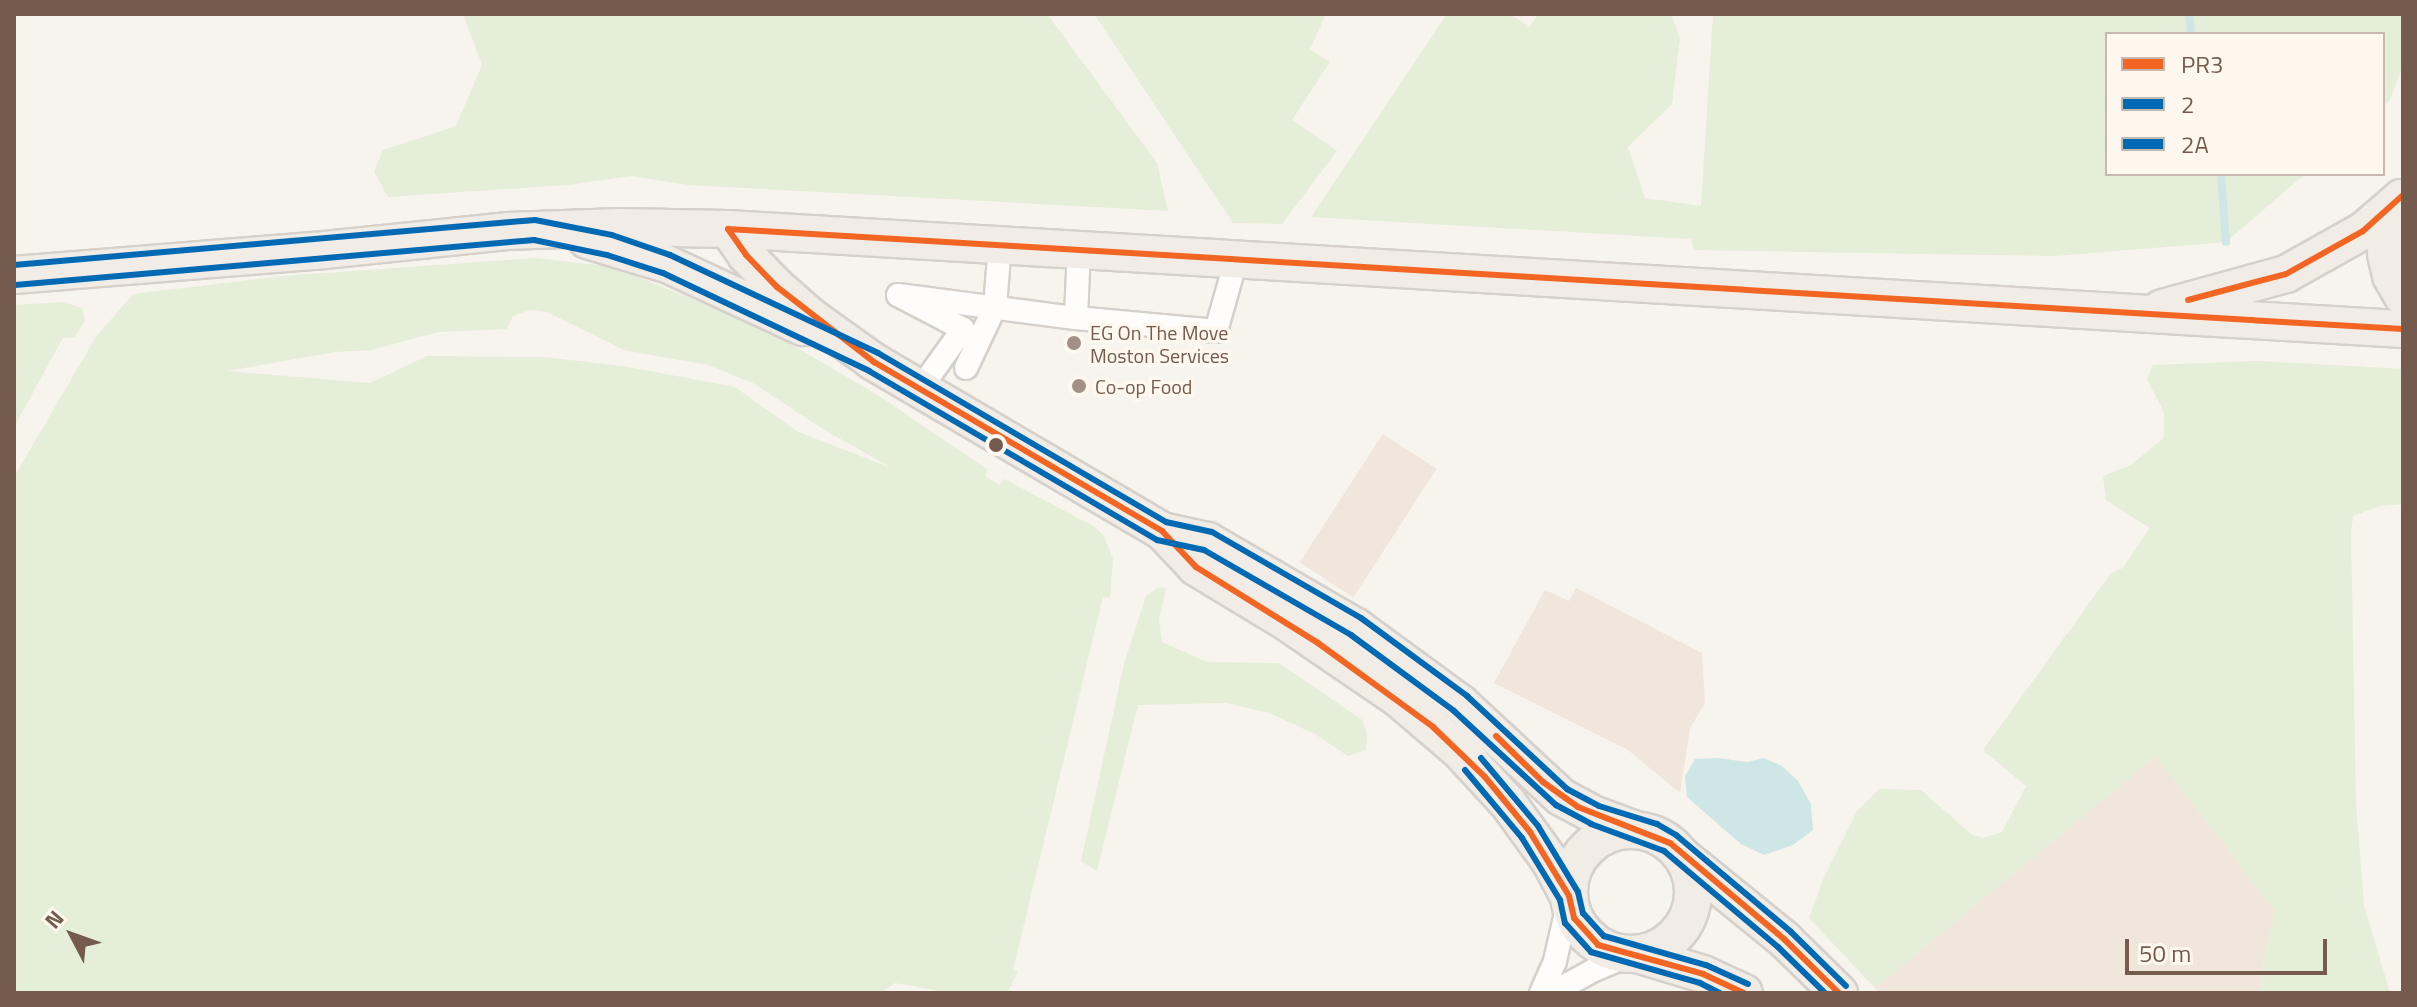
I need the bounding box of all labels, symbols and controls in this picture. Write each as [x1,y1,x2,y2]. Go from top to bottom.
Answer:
legend [2105,32,2385,176]
text: PR3 [2181,46,2223,82]
text: 2 [2181,86,2194,122]
text: 2A [2181,126,2209,162]
place label: EG On The Move Moston Services [1090,320,1229,367]
marker: EG On The Move Moston Services [1065,334,1083,352]
place label: Co-op Food [1095,374,1192,398]
marker: Co-op Food [1070,377,1088,395]
unlabelled marker [988,437,1004,453]
north arrow [32,895,112,975]
text: N [36,902,72,936]
scale bar [2129,923,2331,973]
text: 50 m [2139,935,2191,971]

